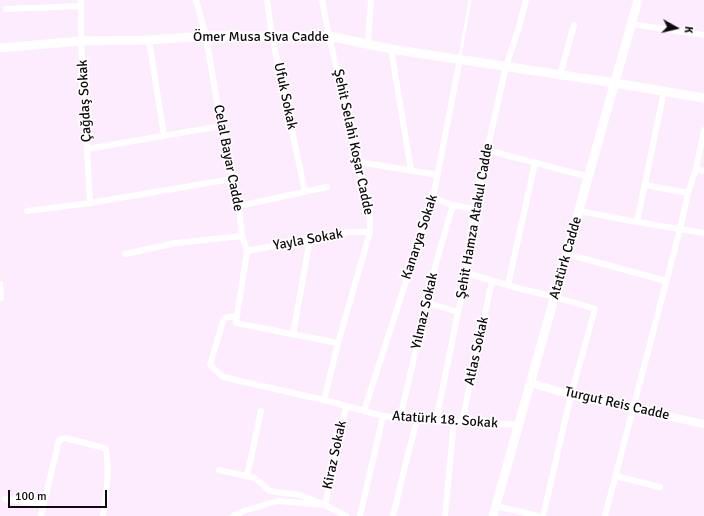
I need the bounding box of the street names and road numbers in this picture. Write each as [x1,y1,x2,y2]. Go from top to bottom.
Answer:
street label: Ömer Musa Siva Cadde [193,29,329,45]
street label: Çağdaş Sokak [74,59,96,143]
street label: Ufuk Sokak [270,61,300,131]
street label: Şehit Selahi Koşar Cadde [329,68,377,216]
street label: Celal Bayar Cadde [209,103,247,213]
street label: Şehit Hamza Atakul Cadde [453,142,497,300]
street label: Kanarya Sokak [398,192,442,282]
street label: Atatürk Cadde [546,215,586,301]
street label: Yayla Sokak [272,226,344,254]
street label: Yılmaz Sokak [408,271,442,351]
street label: Atlas Sokak [462,315,492,387]
street label: Turgut Reis Cadde [563,384,671,424]
street label: Atatürk 18. Sokak [392,408,498,432]
street label: Kiraz Sokak [320,419,350,491]

